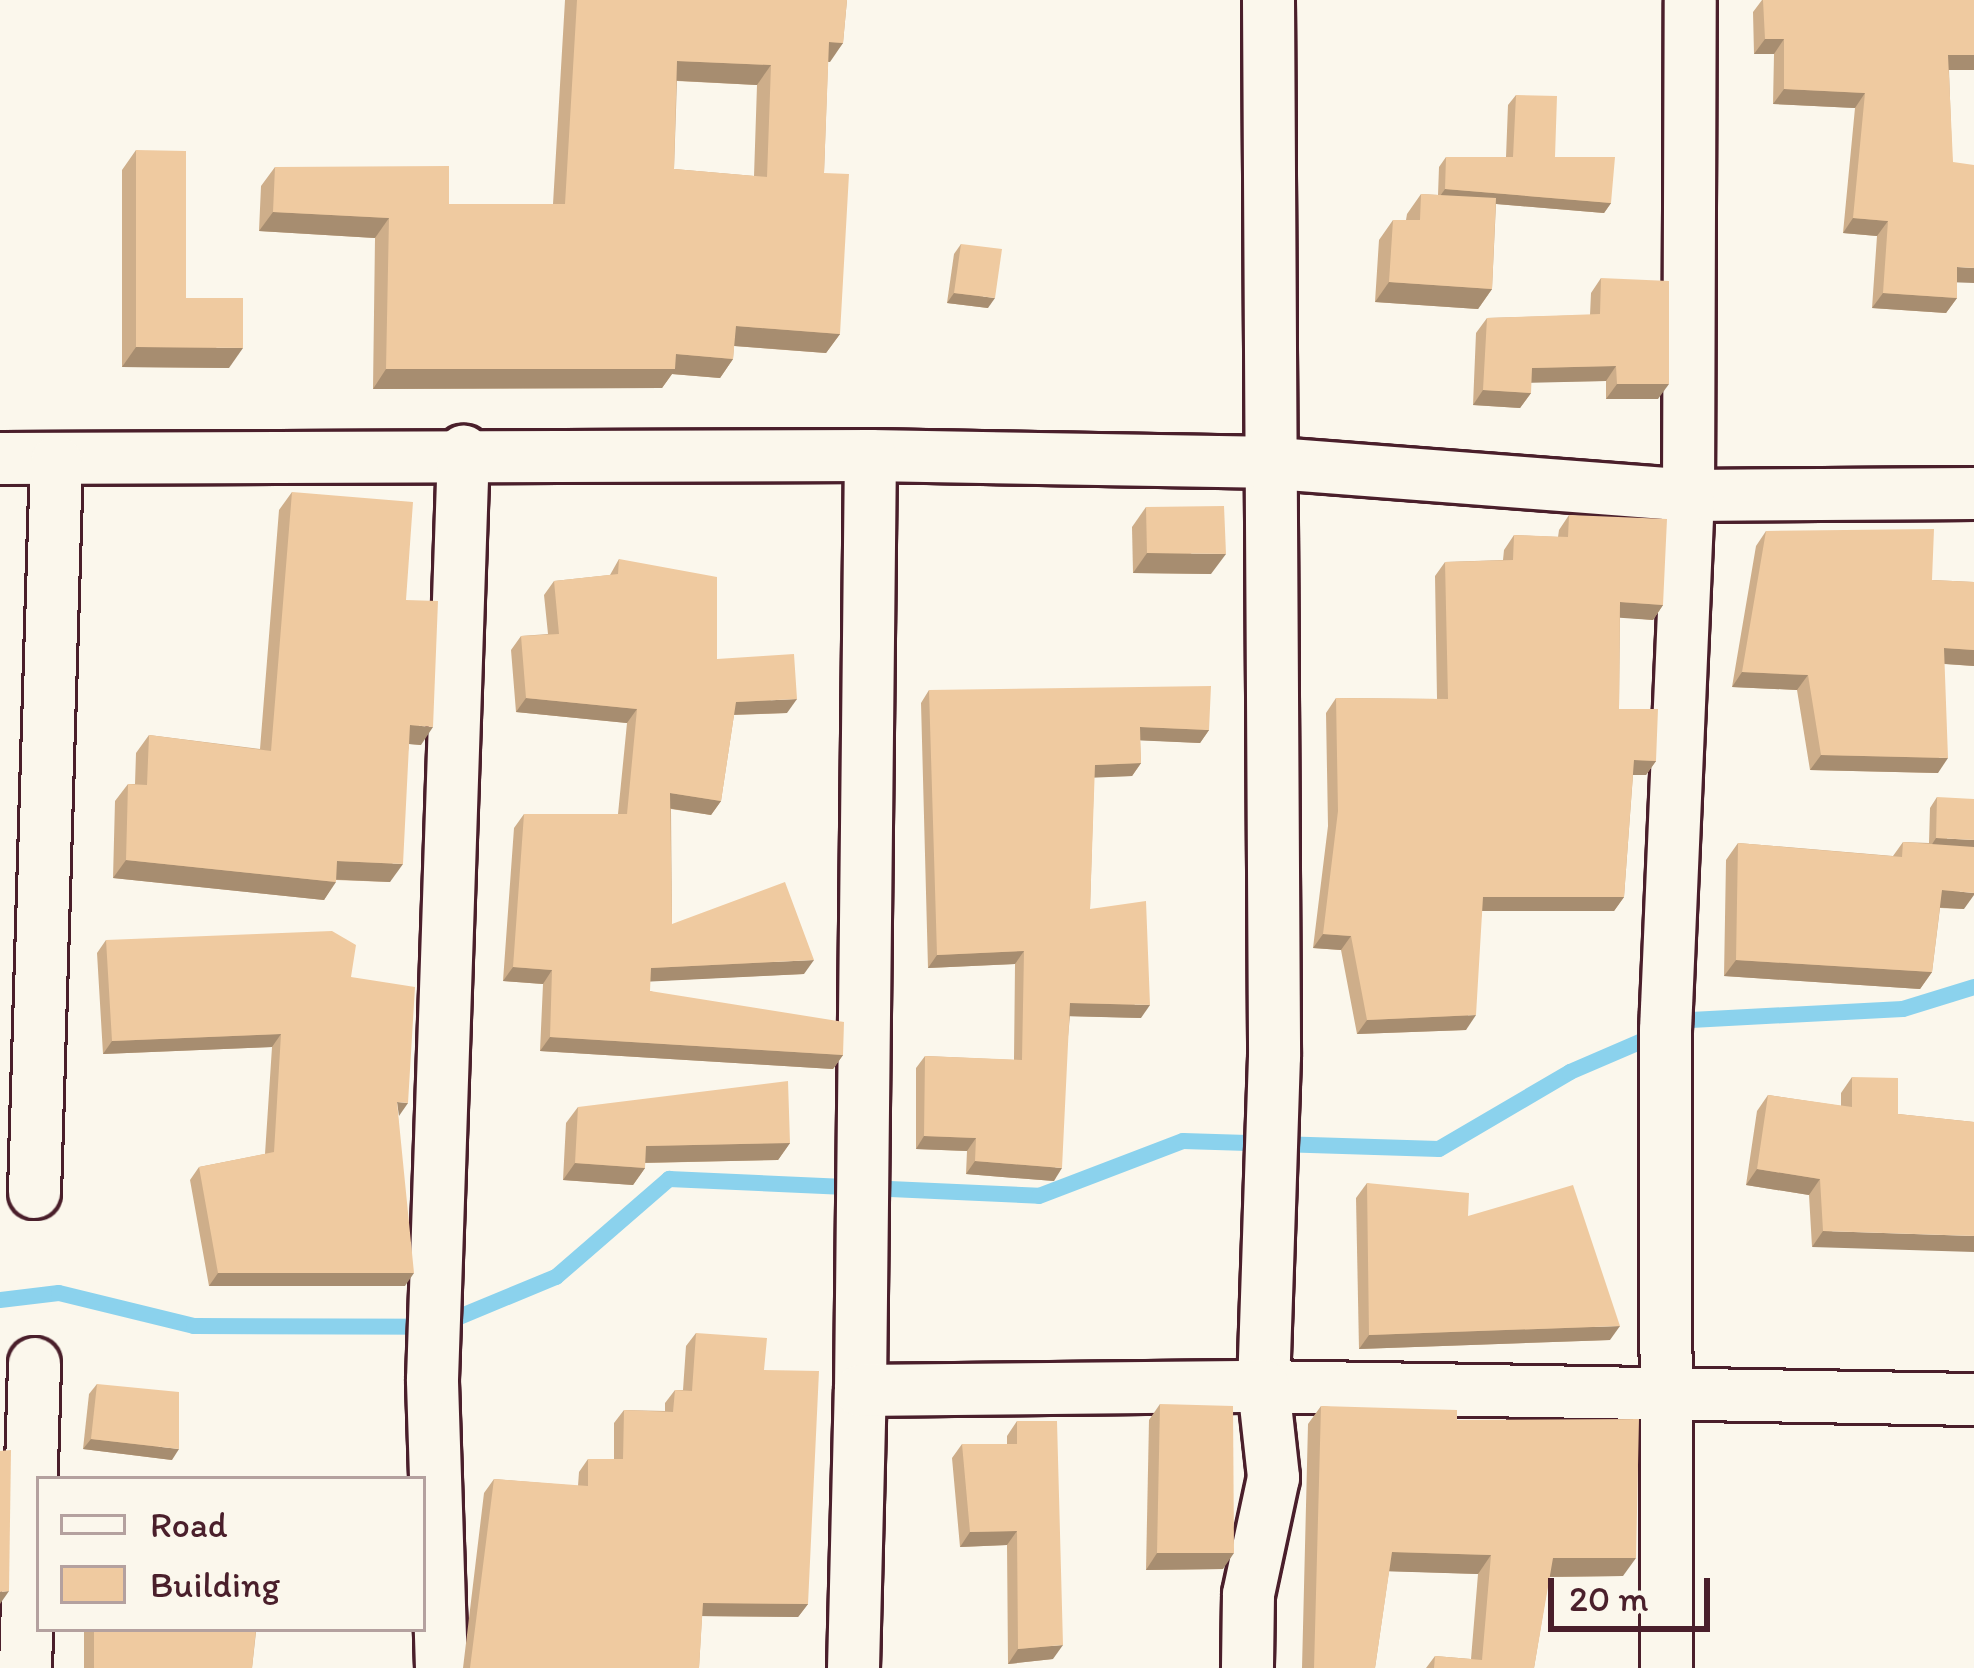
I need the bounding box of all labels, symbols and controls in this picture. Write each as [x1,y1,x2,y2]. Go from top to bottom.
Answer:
legend [36,1476,426,1632]
text: Road [150,1503,228,1546]
scale bar [1554,1554,1716,1628]
text: Building [150,1563,280,1606]
text: 20 m [1569,1577,1649,1620]

